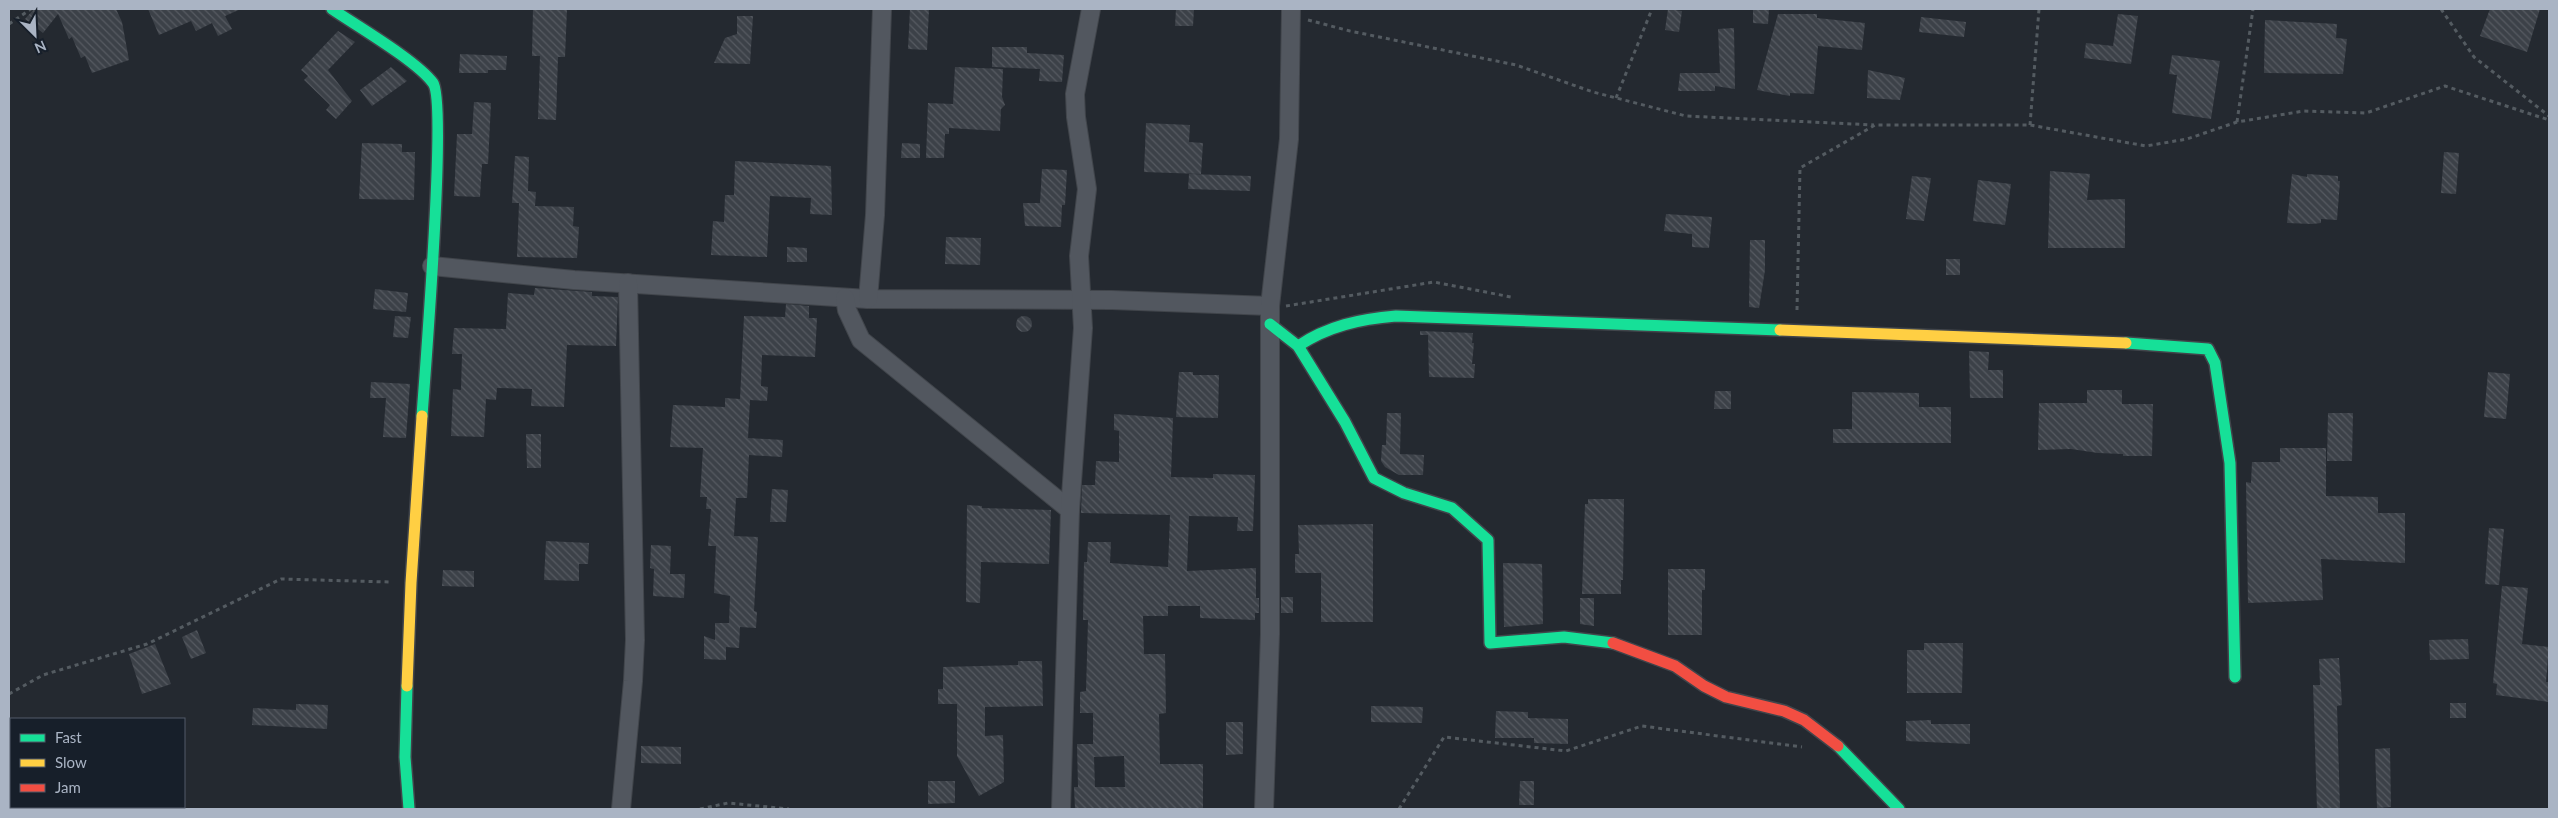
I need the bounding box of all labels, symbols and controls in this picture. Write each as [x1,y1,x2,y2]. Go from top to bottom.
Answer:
north arrow [10,10,60,60]
text: N [32,37,49,57]
legend [10,718,185,808]
text: Fast [55,728,82,746]
text: Slow [55,753,87,771]
text: Jam [55,778,81,796]

